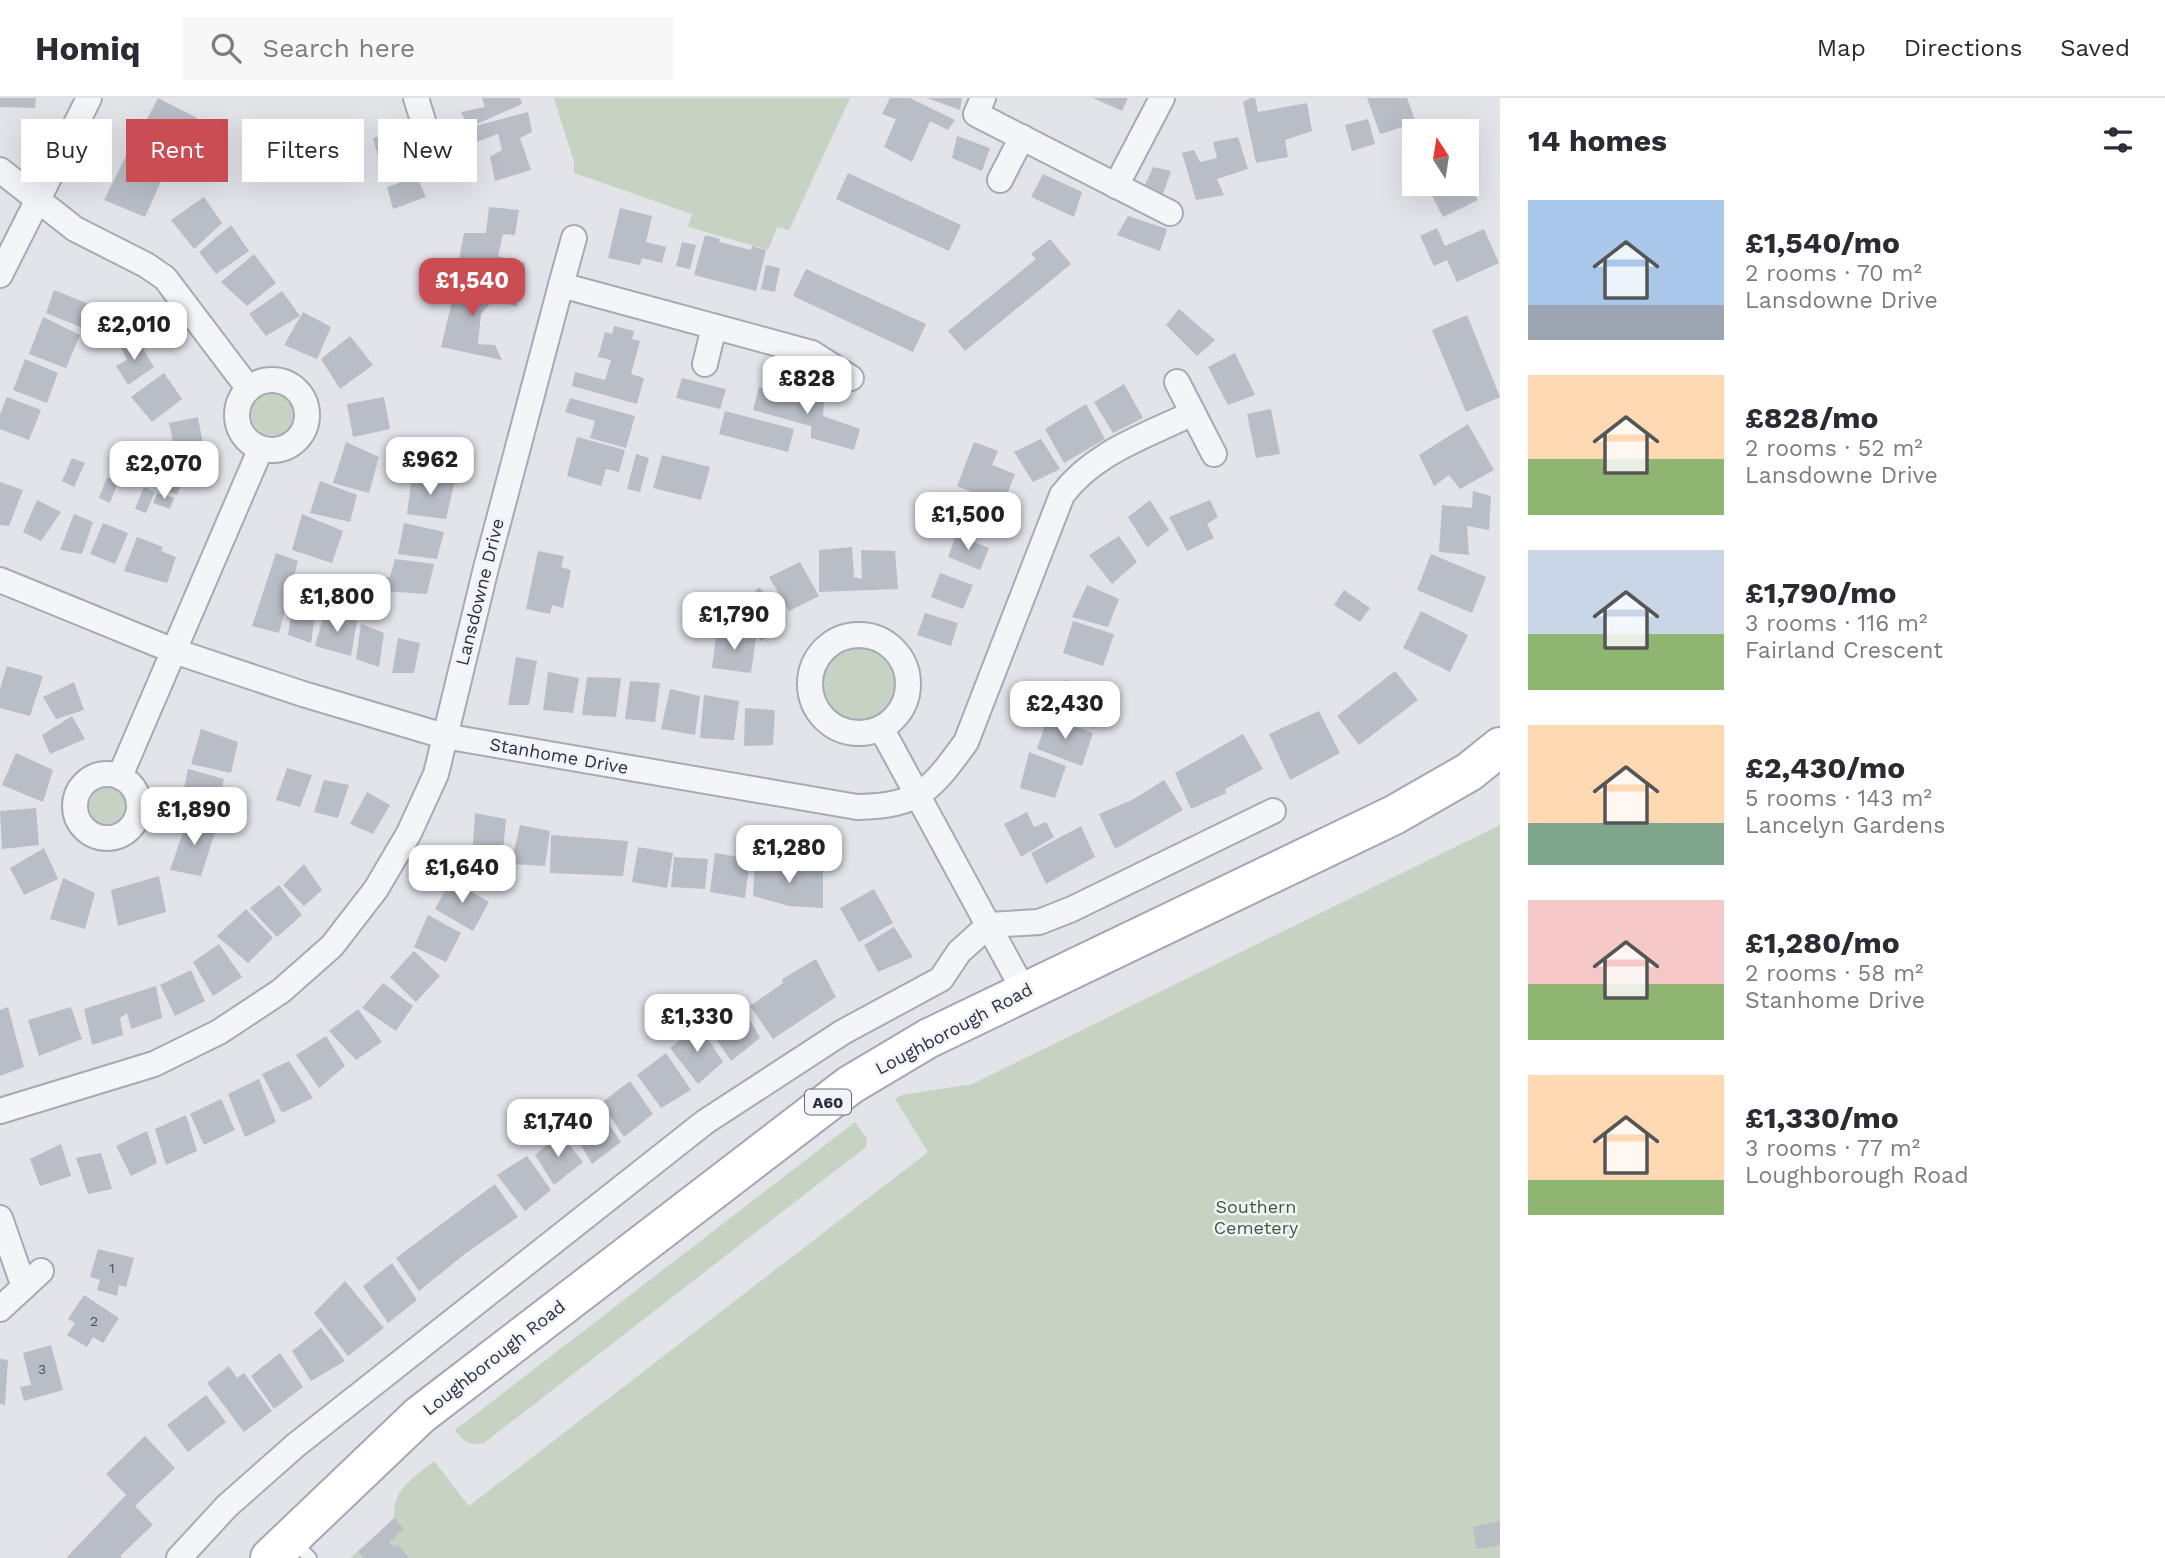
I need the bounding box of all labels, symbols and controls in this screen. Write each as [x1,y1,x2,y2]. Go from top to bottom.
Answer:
search box [183,17,673,80]
text: Homiq [35,29,141,68]
icon: search [207,29,245,67]
text: Search here [263,33,415,63]
text: Map [1817,34,1866,62]
text: Directions [1904,34,2022,62]
text: Saved [2060,34,2130,62]
chip: Buy [21,119,112,182]
chip: Rent [126,119,228,182]
chip: Filters [242,119,364,182]
chip: New [378,119,477,182]
north arrow [1402,119,1479,196]
map controls [1402,119,1479,196]
icon: filters [2099,121,2137,159]
text: 14 homes [1528,123,1667,158]
text: £1,540/mo [1745,225,1900,260]
icon: home [1584,228,1668,312]
pin: £1,540 [415,258,529,318]
text: 2 rooms · 70 m² [1745,260,1922,287]
text: £1,540 [435,267,509,294]
text: Lansdowne Drive [1745,287,1938,314]
pin: £2,010 [77,302,191,362]
text: £2,010 [97,311,171,338]
pin: £828 [766,356,848,416]
text: £828 [779,365,835,392]
text: £828/mo [1745,400,1878,435]
icon: home [1584,403,1668,487]
text: 2 rooms · 52 m² [1745,435,1923,462]
pin: £962 [389,438,471,497]
pin: £2,070 [107,442,221,501]
text: £962 [402,446,458,473]
text: £2,070 [126,450,202,477]
text: Lansdowne Drive [1745,462,1938,489]
pin: £1,500 [911,492,1025,552]
text: £1,500 [931,501,1005,528]
street label: Lansdowne Drive [451,516,508,668]
pin: £1,800 [280,574,394,634]
text: £1,790/mo [1745,575,1896,610]
icon: home [1584,578,1668,662]
text: £1,800 [300,583,374,610]
pin: £1,790 [677,592,791,652]
text: £1,790 [698,601,770,628]
text: 3 rooms · 116 m² [1745,610,1927,637]
text: Fairland Crescent [1745,637,1943,664]
pin: £2,430 [1008,682,1122,741]
text: £2,430 [1026,690,1104,717]
street label: Stanhome Drive [488,733,630,778]
text: £2,430/mo [1745,750,1905,785]
icon: home [1584,753,1668,837]
text: 5 rooms · 143 m² [1745,785,1932,812]
pin: £1,890 [137,788,251,847]
text: £1,890 [157,796,231,823]
text: Lancelyn Gardens [1745,812,1945,839]
pin: £1,280 [732,826,846,885]
text: £1,280 [752,834,826,861]
pin: £1,640 [405,846,519,905]
text: £1,640 [425,854,499,881]
text: £1,280/mo [1745,925,1900,960]
icon: home [1584,928,1668,1012]
text: 2 rooms · 58 m² [1745,960,1924,987]
street label: Loughborough Road [872,978,1036,1079]
text: Stanhome Drive [1745,987,1925,1014]
pin: £1,330 [640,995,754,1054]
text: £1,330 [661,1003,733,1030]
road number: A60 [805,1090,851,1114]
pin: £1,740 [501,1100,615,1159]
text: £1,330/mo [1745,1100,1899,1135]
icon: home [1584,1103,1668,1187]
text: £1,740 [523,1108,593,1135]
text: 3 rooms · 77 m² [1745,1135,1920,1162]
text: Loughborough Road [1745,1162,1969,1189]
park label: Southern Cemetery [1214,1196,1299,1238]
house number: 1 [109,1260,115,1276]
street label: Loughborough Road [418,1295,569,1420]
house number: 2 [90,1313,98,1329]
house number: 3 [38,1361,46,1377]

